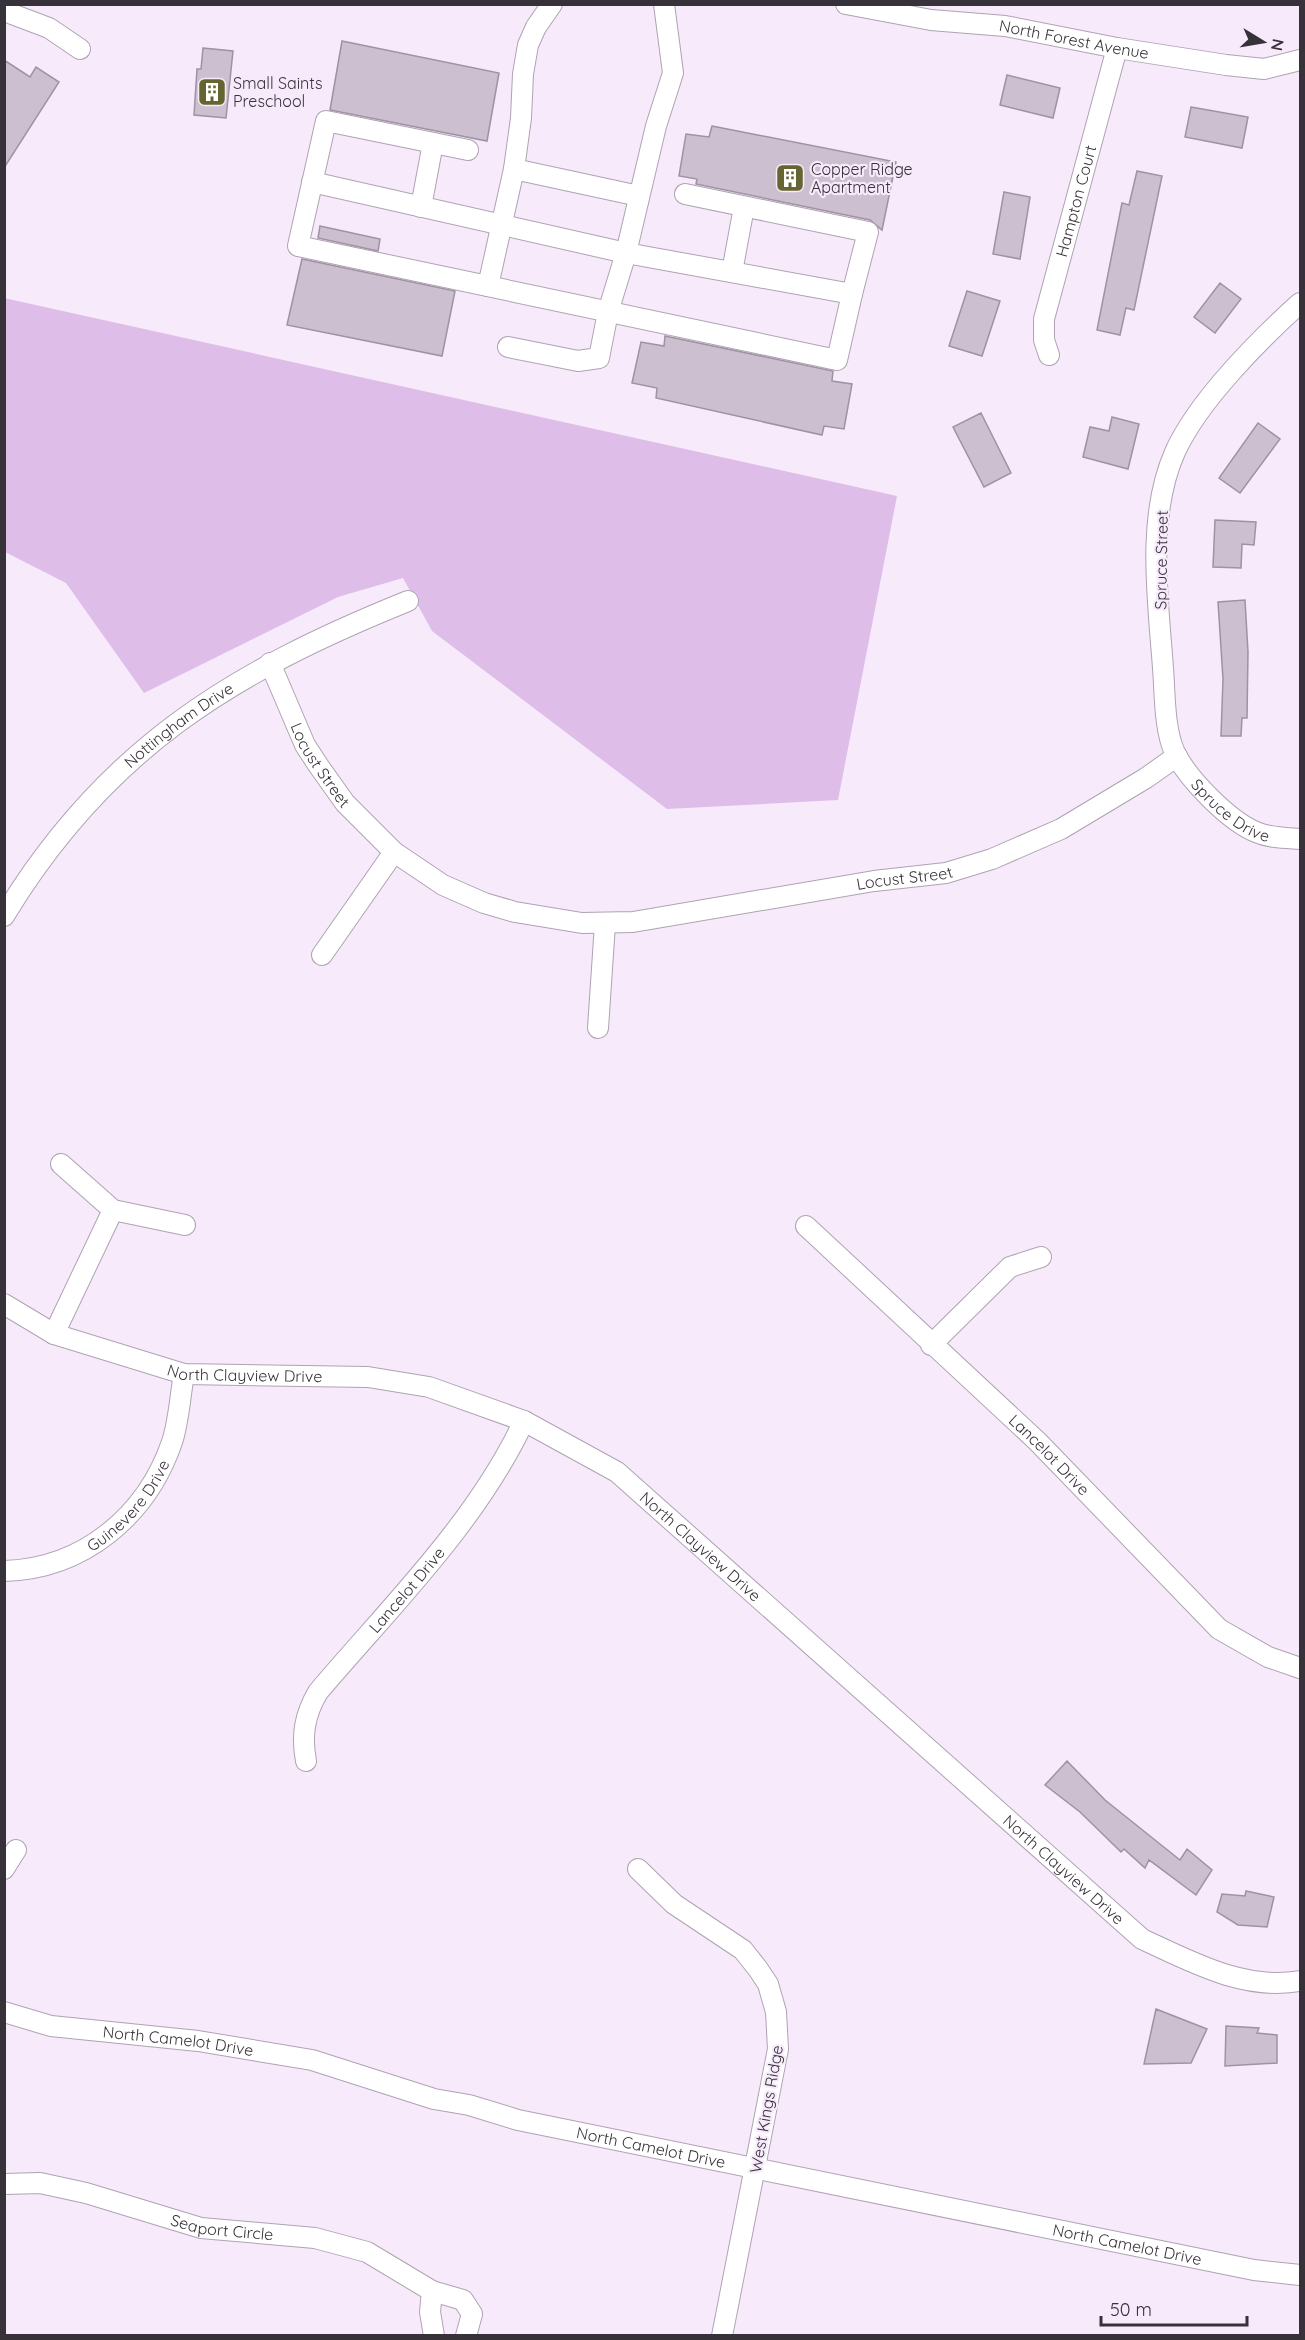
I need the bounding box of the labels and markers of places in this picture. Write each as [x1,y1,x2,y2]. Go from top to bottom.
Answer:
place label: Small Saints Preschool [233,73,323,111]
building icon: Small Saints Preschool [196,76,228,108]
place label: Copper Ridge Apartment [811,159,913,197]
building icon: Copper Ridge Apartment [774,162,806,194]

